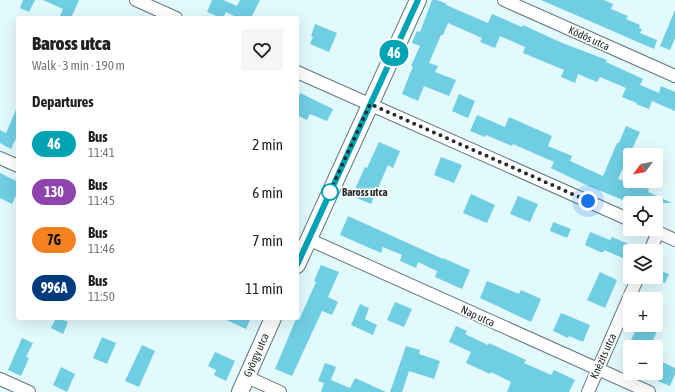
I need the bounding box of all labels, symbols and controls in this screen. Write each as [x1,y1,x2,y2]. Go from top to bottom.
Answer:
street label: Ködös utca [567,24,611,52]
button: heart [241,29,283,71]
text: Baross utca [32,32,111,54]
line badge: 46 [376,40,412,66]
text: 46 [387,45,401,61]
text: Walk · 3 min · 190 m [32,58,125,73]
text: Departures [32,93,94,110]
text: Bus [88,128,108,145]
text: 46 [47,136,61,152]
text: 2 min [252,136,283,153]
text: 11:41 [88,145,115,160]
north arrow [623,148,663,188]
map controls [623,148,663,380]
text: Bus [88,176,108,193]
marker: Baross utca [321,183,339,201]
text: 130 [44,184,64,200]
text: 6 min [252,184,283,201]
place label: Baross utca [342,186,388,198]
your location [578,191,598,211]
text: 11:45 [88,193,115,208]
button: locate [623,196,663,236]
text: Bus [88,224,108,241]
text: 7G [47,232,61,248]
text: 7 min [252,232,283,249]
text: 11:46 [88,241,115,256]
button: layers [623,244,663,284]
text: Bus [88,272,108,289]
text: 996A [41,280,67,296]
text: 11 min [245,280,283,297]
text: 11:50 [88,289,115,304]
button: + [623,292,663,332]
street label: Nap utca [459,303,497,329]
street label: György utca [241,331,271,379]
street label: Knézits utca [588,331,618,381]
button: − [623,340,663,380]

